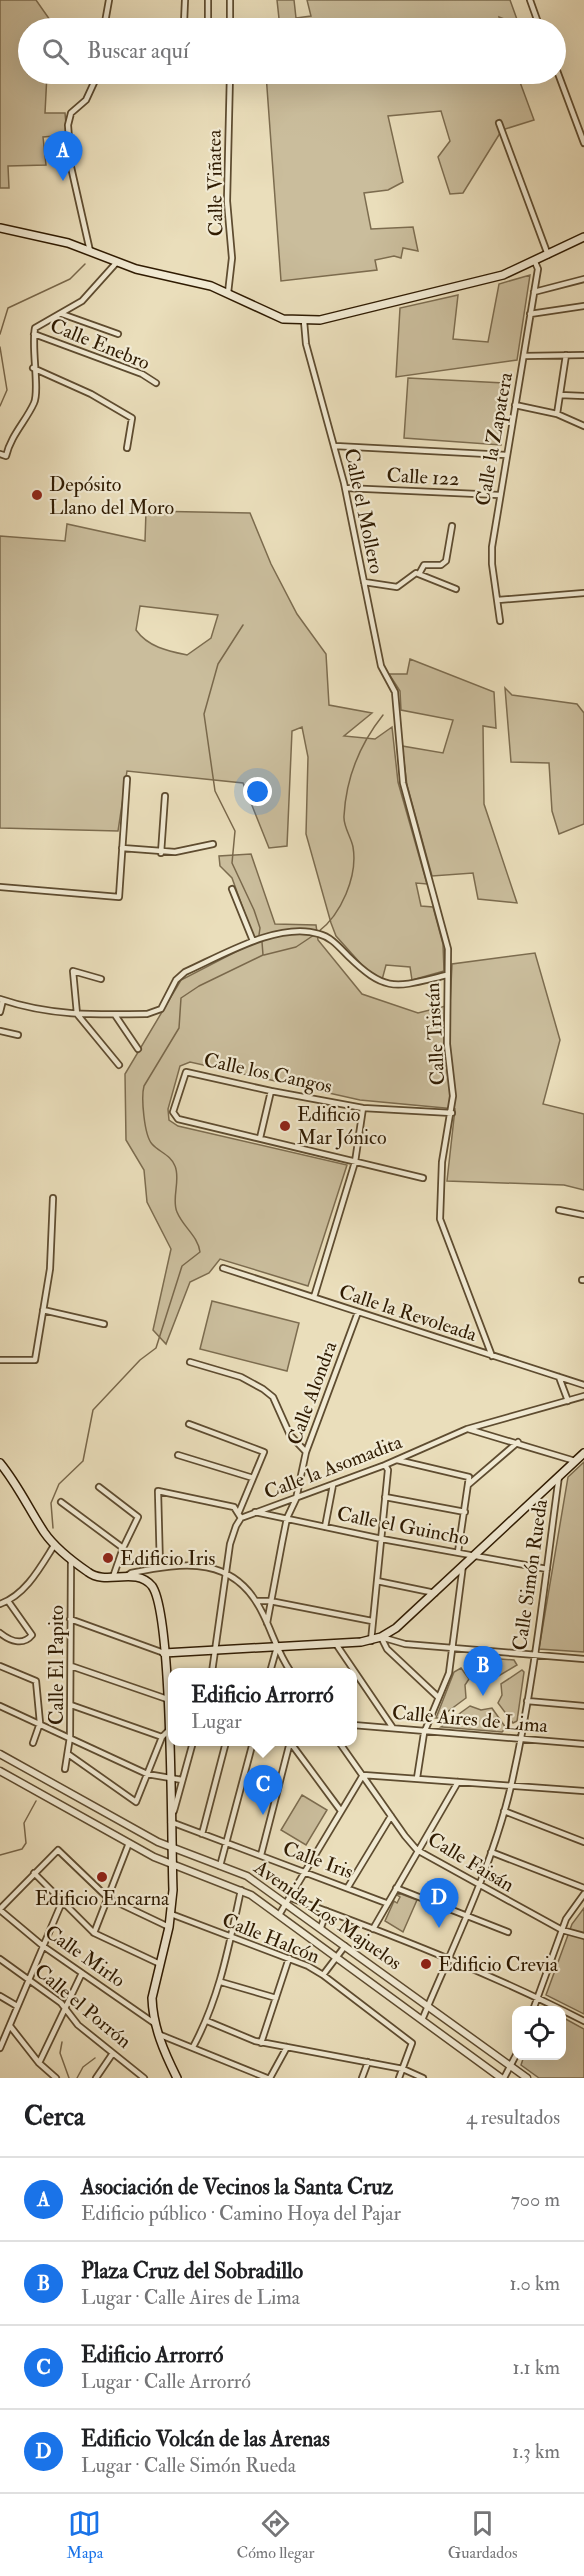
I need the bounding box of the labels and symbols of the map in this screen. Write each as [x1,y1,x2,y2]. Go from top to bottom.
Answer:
street label: Calle Viñatea [202,129,228,236]
pin: A [44,132,82,181]
street label: Calle Enebro [46,313,154,375]
street label: Calle la Zapatera [470,370,519,508]
street label: Calle el Mollero [339,446,389,576]
street label: Calle 122 [386,463,460,491]
place label: Depósito Llano del Moro [49,472,174,520]
marker: Depósito Llano del Moro [30,488,44,502]
your location [243,777,272,806]
street label: Calle Tristán [420,982,450,1086]
street label: Calle los Cangos [201,1047,335,1099]
place label: Edificio Mar Jónico [297,1102,387,1150]
marker: Edificio Mar Jónico [278,1119,292,1133]
street label: Calle la Revoleada [336,1279,481,1347]
street label: Calle Alondra [282,1337,343,1448]
street label: Calle la Asomadita [260,1429,406,1505]
street label: Calle Simón Rueda [507,1497,553,1652]
street label: Calle el Guincho [335,1501,471,1551]
place label: Edificio Iris [120,1546,216,1571]
marker: Edificio Iris [101,1551,115,1565]
street label: Calle El Papito [44,1605,70,1725]
pin: B [464,1646,502,1696]
street label: Calle Aires de Lima [391,1700,550,1738]
pin: C [244,1766,282,1815]
street label: Calle Faisán [423,1826,519,1898]
street label: Calle Iris [279,1836,357,1884]
street label: Avenida Los Majuelos [249,1854,407,1975]
marker: Edificio Encarna [95,1870,109,1884]
pin: D [420,1878,458,1928]
place label: Edificio Encarna [35,1886,170,1911]
street label: Calle Halcón [219,1907,323,1969]
street label: Calle Mirlo [40,1919,130,1993]
place label: Edificio Crevia [438,1952,559,1977]
marker: Edificio Crevia [419,1957,433,1971]
street label: Calle el Porrón [29,1958,137,2054]

